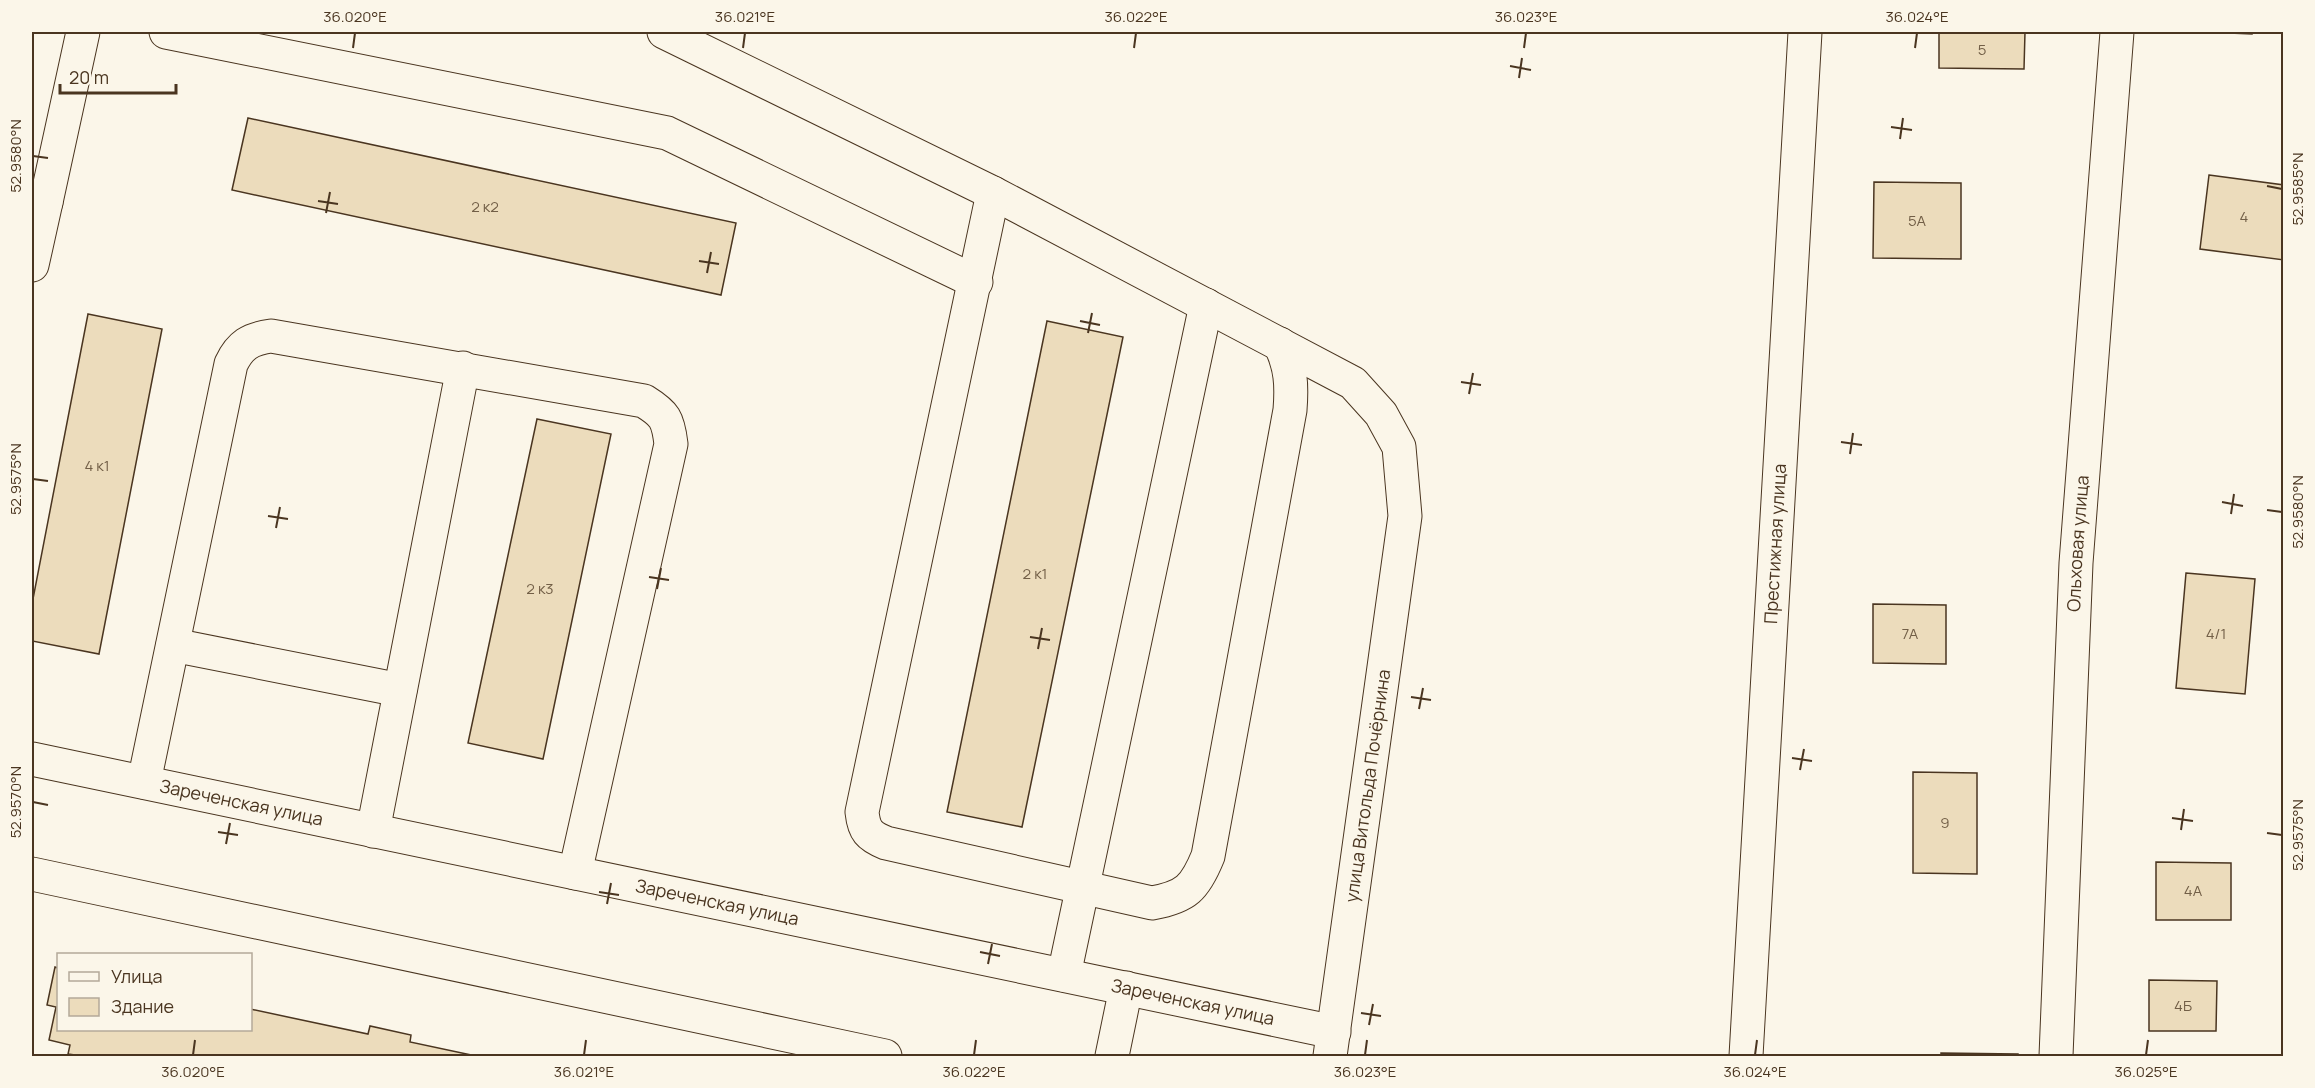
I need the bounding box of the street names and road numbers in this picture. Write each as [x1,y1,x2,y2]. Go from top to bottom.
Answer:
street label: Престижная улица [1758,463,1791,625]
street label: Ольховая улица [2061,474,2094,612]
street label: улица Витольда Почёрнина [1339,668,1395,904]
street label: Зареченская улица [158,773,325,831]
street label: Зареченская улица [633,873,801,930]
street label: Зареченская улица [1109,973,1277,1030]

